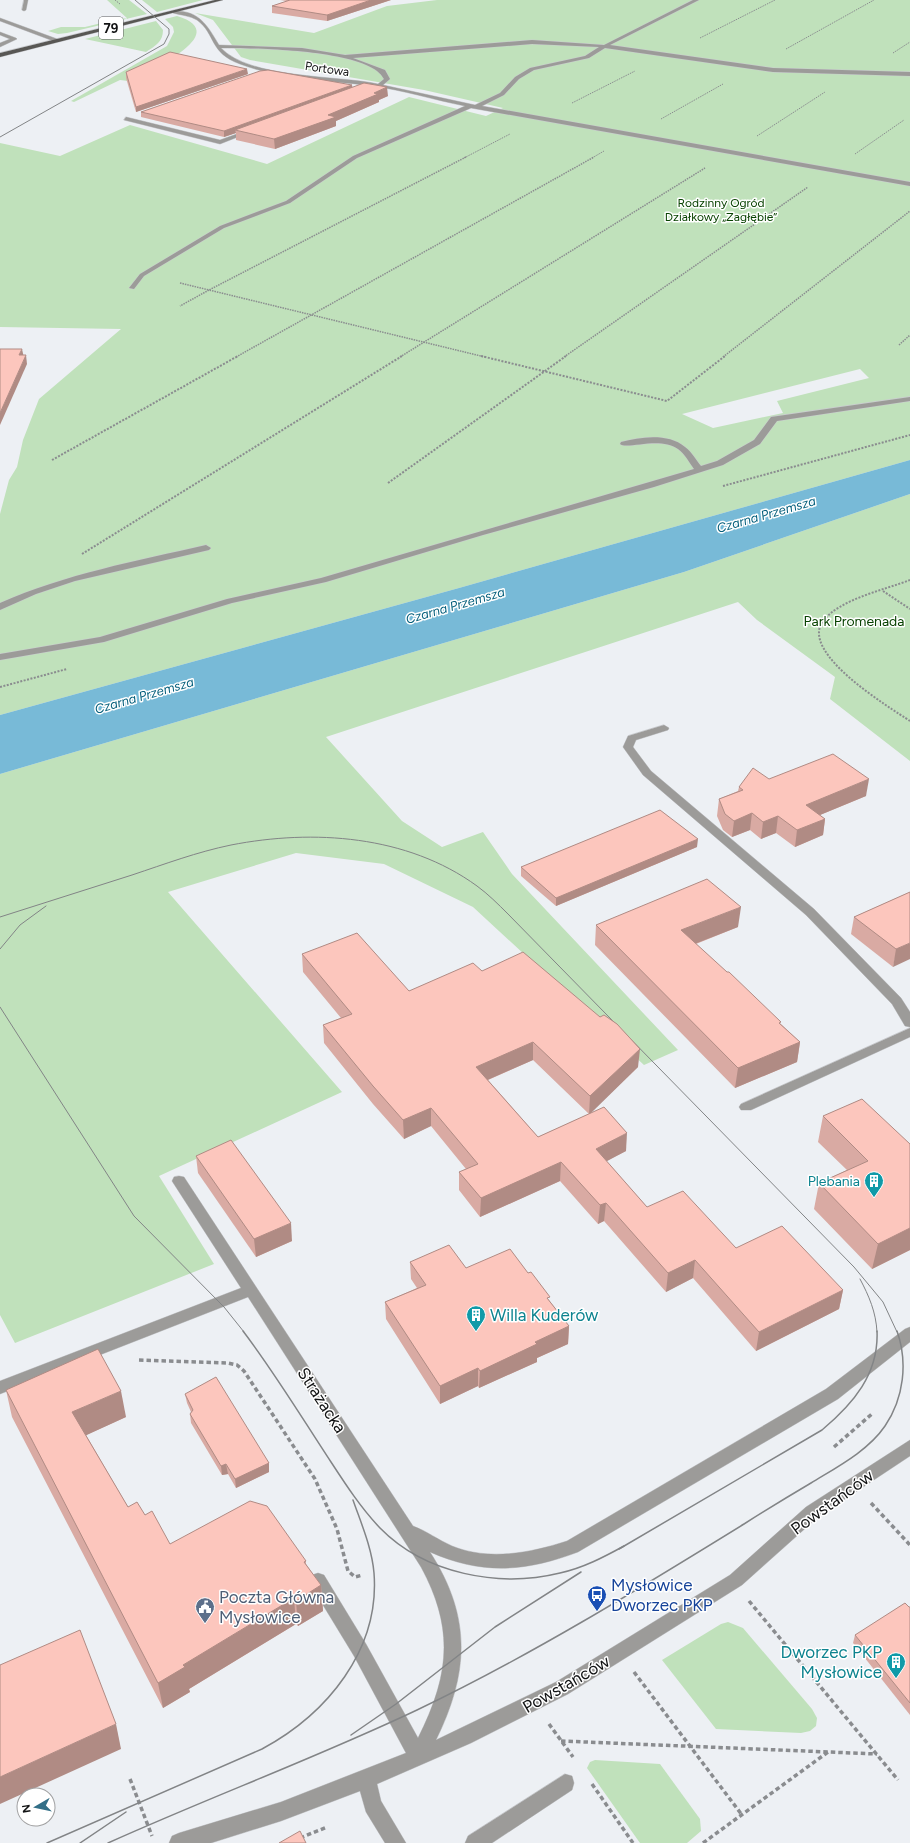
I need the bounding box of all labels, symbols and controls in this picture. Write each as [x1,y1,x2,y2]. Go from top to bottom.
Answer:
road number: 79 [99,17,123,39]
street label: Portowa [304,59,350,79]
park label: Rodzinny Ogród Działkowy „Zagłębie” [665,196,777,224]
water label: Czarna Przemsza [715,493,818,536]
water label: Czarna Przemsza [404,584,507,627]
park label: Park Promenada [804,613,904,630]
water label: Czarna Przemsza [93,674,196,717]
building icon: Plebania [863,1170,885,1198]
place label: Plebania [808,1173,860,1190]
building icon: Willa Kuderów [465,1304,487,1332]
place label: Willa Kuderów [490,1305,599,1325]
street label: Strażacka [293,1363,351,1437]
street label: Powstańców [787,1465,878,1539]
place label: Mysłowice Dworzec PKP [611,1575,713,1615]
bus stop icon: Mysłowice Dworzec PKP [586,1584,608,1612]
place label: Poczta Główna Mysłowice [219,1587,334,1627]
public building icon: Poczta Główna Mysłowice [194,1596,216,1624]
place label: Dworzec PKP Mysłowice [780,1642,882,1682]
street label: Powstańców [519,1651,614,1717]
building icon: Dworzec PKP Mysłowice [885,1651,907,1679]
north arrow [16,1787,56,1827]
text: N [20,1803,34,1814]

